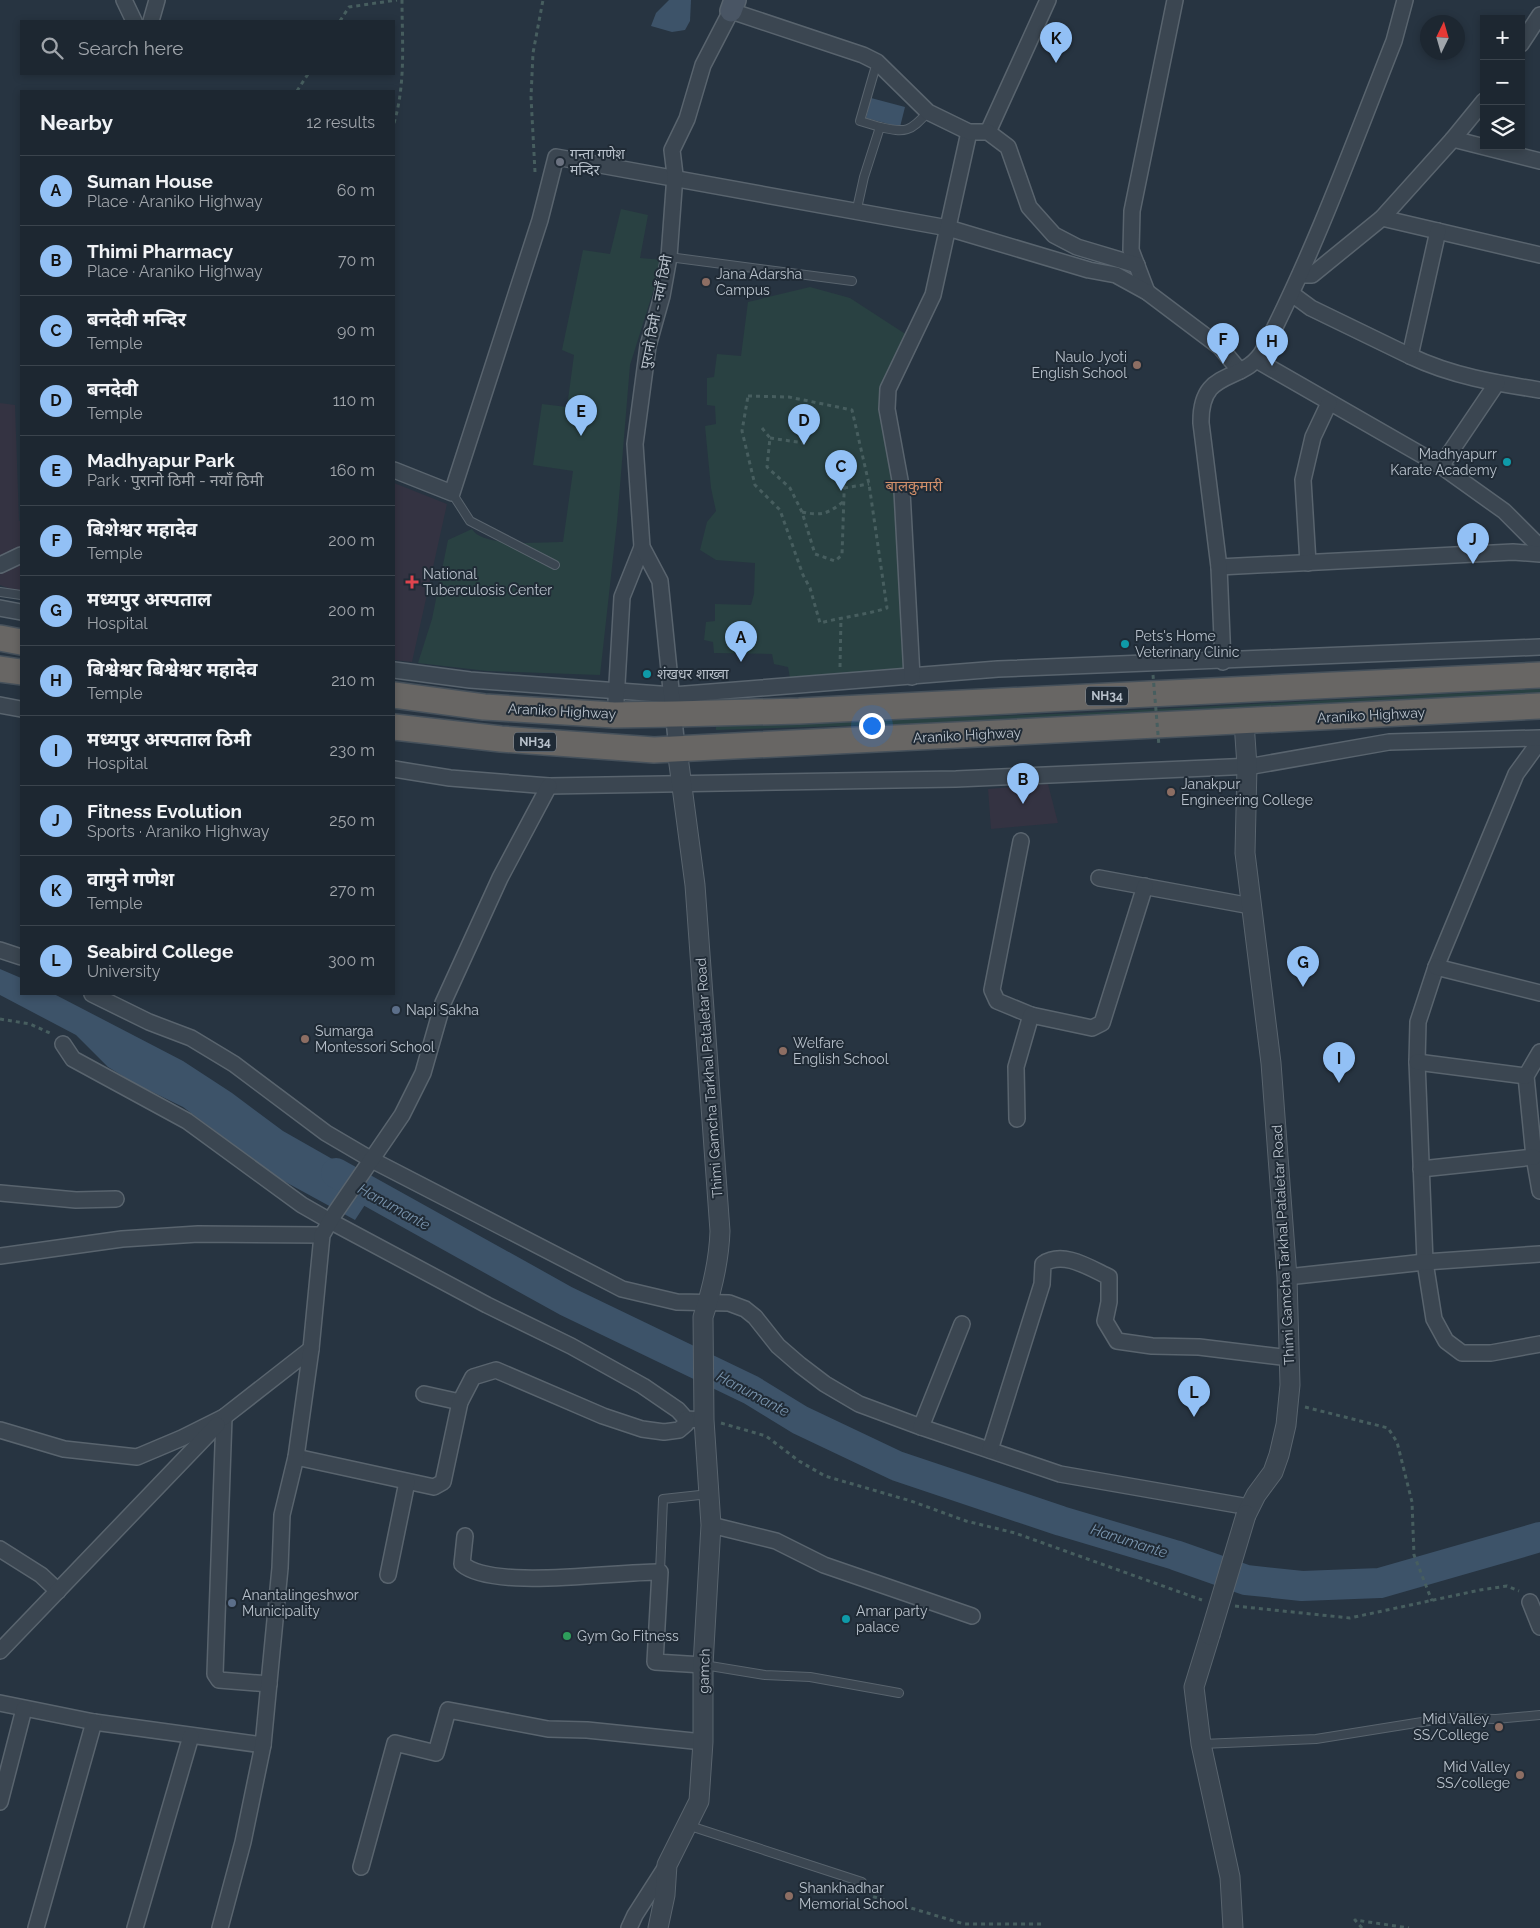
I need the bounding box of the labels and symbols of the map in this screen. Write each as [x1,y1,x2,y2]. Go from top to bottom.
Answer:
north arrow [1420,15,1465,60]
pin: K [1040,22,1072,63]
place label: गन्ता गणेश मन्दिर [570,145,625,178]
marker: गन्ता गणेश मन्दिर [554,156,566,168]
street label: पुरानो ठिमी - नयाँ ठिमी [636,253,677,371]
place label: Jana Adarsha Campus [716,266,802,298]
marker: Jana Adarsha Campus [700,276,712,288]
pin: F [1207,323,1239,364]
pin: H [1256,325,1288,366]
place label: Naulo Jyoti English School [1032,349,1127,381]
marker: Naulo Jyoti English School [1131,359,1143,371]
pin: E [565,395,597,436]
pin: D [788,404,820,445]
place label: Madhyapurr Karate Academy [1390,446,1497,478]
pin: C [825,450,857,491]
marker: Madhyapurr Karate Academy [1501,456,1513,468]
district label: बालकुमारी [885,477,944,496]
pin: J [1457,523,1489,564]
place label: National Tuberculosis Center [423,566,552,598]
marker: National Tuberculosis Center [405,575,419,589]
pin: A [725,621,757,662]
place label: Pets's Home Veterinary Clinic [1135,628,1240,660]
marker: Pets's Home Veterinary Clinic [1119,638,1131,650]
place label: शंखधर शाख्वा [657,666,729,682]
marker: शंखधर शाख्वा [641,668,653,680]
road number: NH34 [1086,686,1128,706]
street label: Araniko Highway [507,700,617,722]
street label: Araniko Highway [1316,704,1426,726]
your location [859,713,885,739]
street label: Araniko Highway [912,724,1022,746]
road number: NH34 [514,732,556,752]
pin: B [1007,763,1039,804]
place label: Janakpur Engineering College [1181,776,1313,808]
marker: Janakpur Engineering College [1165,786,1177,798]
pin: G [1287,946,1319,987]
street label: Thimi Gamcha Tarkhal Pataletar Road [693,957,725,1199]
place label: Napi Sakha [406,1002,479,1018]
marker: Napi Sakha [390,1004,402,1016]
place label: Sumarga Montessori School [315,1023,435,1055]
marker: Sumarga Montessori School [299,1033,311,1045]
place label: Welfare English School [793,1035,889,1067]
pin: I [1323,1042,1355,1083]
marker: Welfare English School [777,1045,789,1057]
street label: Thimi Gamcha Tarkhal Pataletar Road [1269,1124,1297,1366]
water label: Hanumante [355,1180,433,1234]
water label: Hanumante [714,1367,792,1421]
pin: L [1178,1376,1210,1417]
water label: Hanumante [1088,1520,1170,1562]
place label: Anantalingeshwor Municipality [242,1587,359,1619]
marker: Anantalingeshwor Municipality [226,1597,238,1609]
place label: Amar party palace [856,1603,928,1635]
marker: Amar party palace [840,1613,852,1625]
place label: Gym Go Fitness [577,1628,679,1644]
marker: Gym Go Fitness [561,1630,573,1642]
street label: gamch [695,1648,713,1694]
place label: Mid Valley SS/College [1413,1711,1489,1743]
marker: Mid Valley SS/College [1493,1721,1505,1733]
place label: Mid Valley SS/college [1437,1759,1510,1791]
marker: Mid Valley SS/college [1514,1769,1526,1781]
place label: Shankhadhar Memorial School [799,1880,908,1912]
marker: Shankhadhar Memorial School [783,1890,795,1902]

